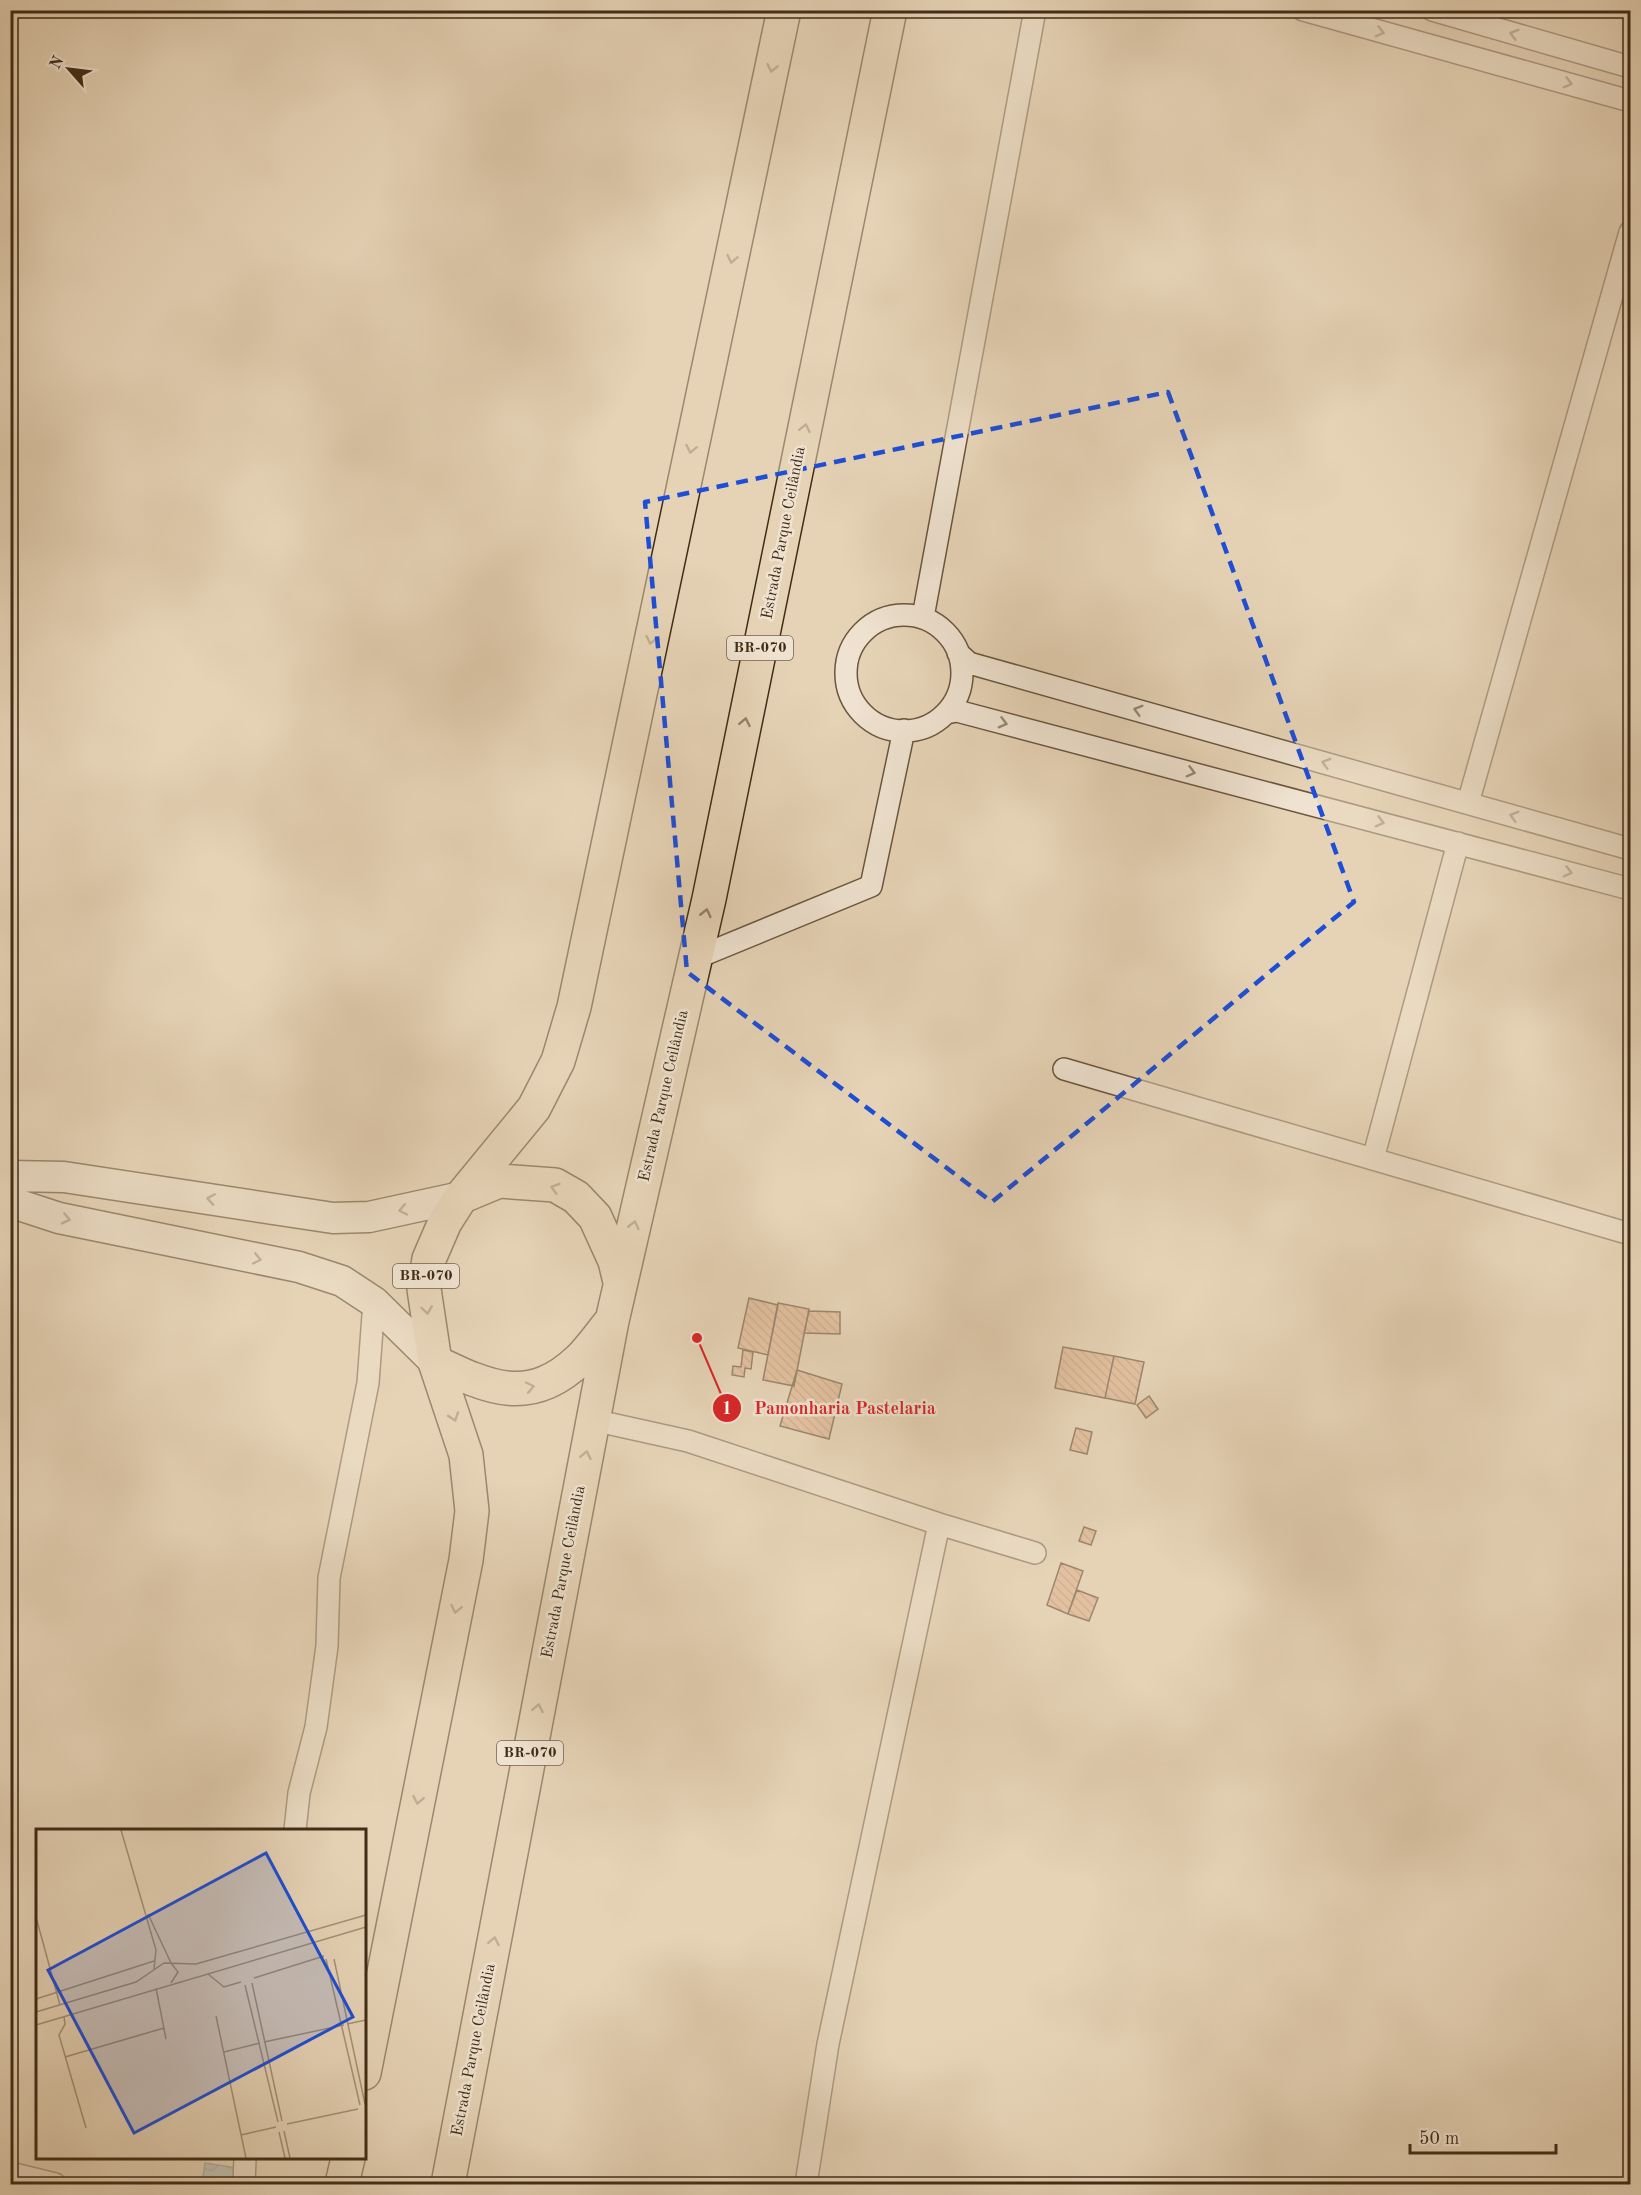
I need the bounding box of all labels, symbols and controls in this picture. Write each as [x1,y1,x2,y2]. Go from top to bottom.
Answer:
one-way arrow [1375,24,1385,37]
one-way arrow [1509,29,1519,41]
north arrow [39,39,99,99]
text: N [48,53,68,72]
one-way arrow [766,62,779,72]
one-way arrow [1563,76,1573,89]
one-way arrow [726,253,739,263]
one-way arrow [798,423,811,433]
one-way arrow [686,444,699,454]
street label: Estrada Parque Ceilândia [759,445,809,621]
one-way arrow [645,635,658,645]
road number: BR-070 [727,636,793,660]
one-way arrow [1133,705,1144,717]
one-way arrow [997,715,1007,728]
one-way arrow [738,717,751,727]
one-way arrow [1321,758,1332,770]
one-way arrow [1186,765,1196,778]
one-way arrow [1509,811,1519,823]
one-way arrow [1375,815,1385,828]
one-way arrow [1562,865,1573,877]
one-way arrow [699,908,712,918]
street label: Estrada Parque Ceilândia [636,1009,692,1183]
one-way arrow [550,1182,561,1195]
one-way arrow [206,1194,215,1206]
one-way arrow [399,1202,409,1215]
one-way arrow [61,1212,71,1225]
one-way arrow [626,1221,639,1231]
one-way arrow [252,1251,262,1264]
road number: BR-070 [393,1264,459,1288]
one-way arrow [421,1306,433,1315]
one-way arrow [524,1381,534,1394]
callout: Pamonharia Pastelaria [712,1390,948,1426]
text: 1 [722,1400,732,1418]
text: Pamonharia Pastelaria [754,1400,936,1418]
one-way arrow [446,1411,459,1422]
one-way arrow [579,1450,592,1460]
street label: Estrada Parque Ceilândia [539,1484,589,1660]
one-way arrow [450,1603,463,1613]
one-way arrow [531,1704,544,1714]
road number: BR-070 [497,1741,563,1765]
one-way arrow [412,1795,425,1805]
inset map [36,1829,366,2159]
one-way arrow [487,1937,500,1947]
street label: Estrada Parque Ceilândia [449,1962,499,2138]
scale bar [1410,2117,1556,2155]
text: 50 m [1419,2130,1459,2148]

